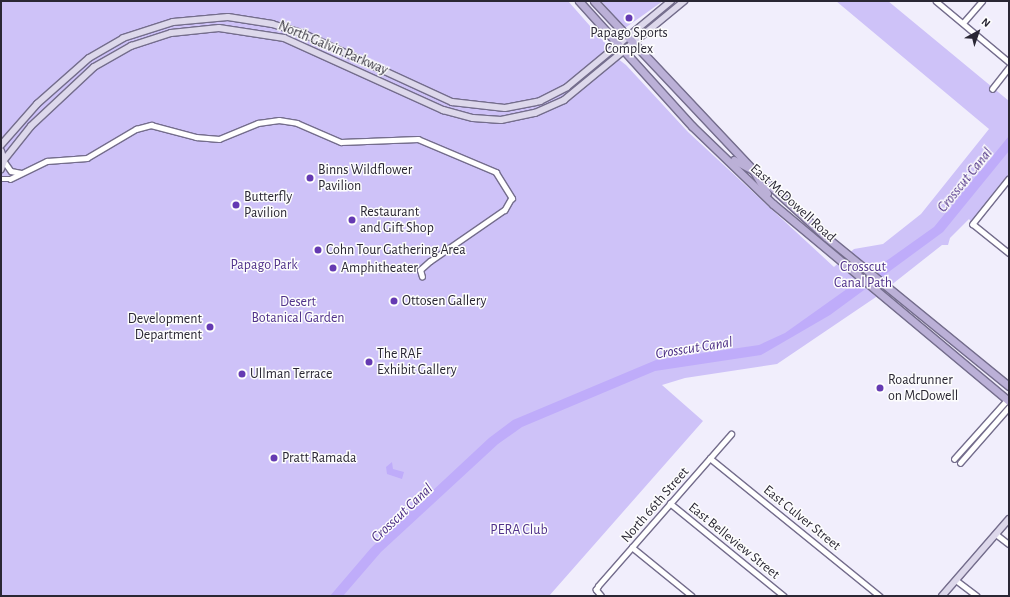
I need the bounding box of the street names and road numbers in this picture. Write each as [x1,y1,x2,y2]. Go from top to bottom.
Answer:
street label: North Galvin Parkway [276,17,390,79]
street label: East McDowell Road [747,160,839,246]
street label: North 66th Street [618,464,692,546]
street label: East Culver Street [760,482,844,554]
street label: East Belleview Street [685,499,783,583]

